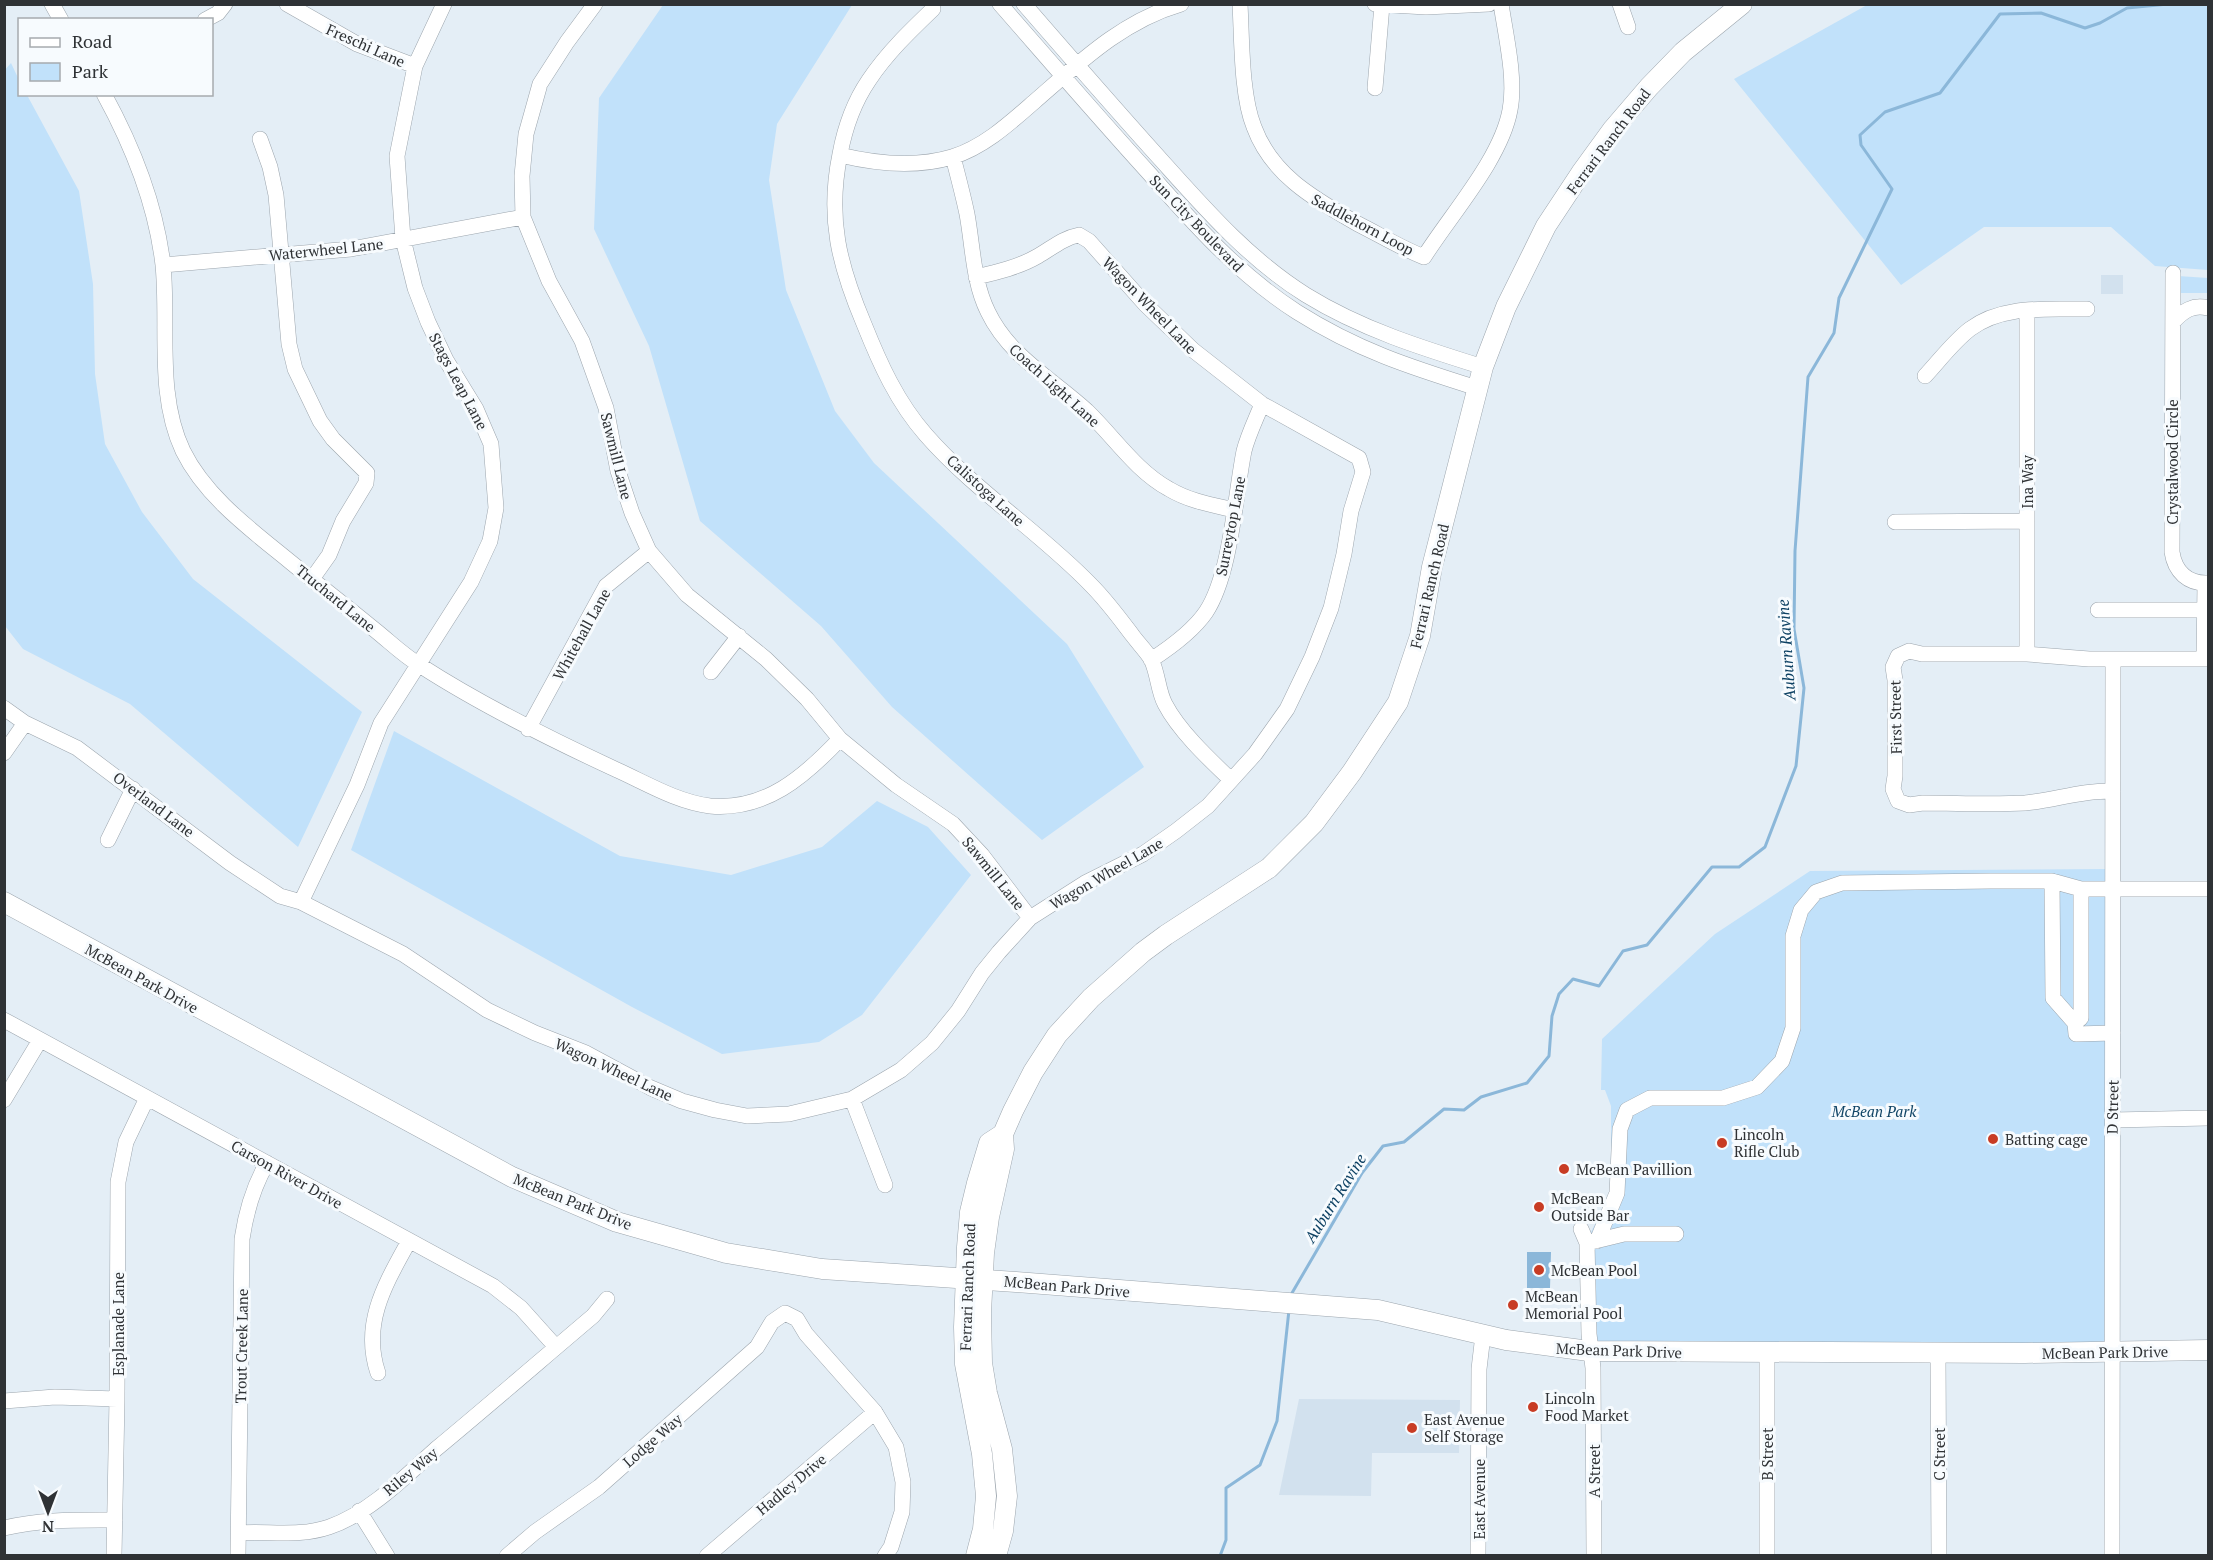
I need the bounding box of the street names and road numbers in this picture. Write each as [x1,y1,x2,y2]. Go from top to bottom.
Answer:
street label: Freschi Lane [323,19,409,71]
street label: Ferrari Ranch Road [1562,84,1654,198]
street label: Sun City Boulevard [1146,170,1248,276]
street label: Saddlehorn Loop [1308,189,1418,259]
street label: Waterwheel Lane [268,233,384,265]
street label: Wagon Wheel Lane [1098,252,1202,358]
street label: Stags Leap Lane [425,329,493,433]
street label: Coach Light Lane [1005,339,1105,431]
street label: Crystalwood Circle [2162,399,2182,525]
street label: Sawmill Lane [597,410,637,502]
street label: Calistoga Lane [943,450,1029,530]
street label: Ina Way [2017,455,2037,509]
street label: Surreytop Lane [1211,474,1249,578]
street label: Ferrari Ranch Road [1405,522,1453,650]
street label: Truchard Lane [292,560,380,636]
street label: Whitehall Lane [548,585,614,683]
street label: First Street [1884,679,1906,754]
street label: Overland Lane [109,767,199,841]
street label: Sawmill Lane [958,832,1030,914]
street label: Wagon Wheel Lane [1046,832,1166,914]
street label: McBean Park Drive [82,939,202,1017]
street label: Wagon Wheel Lane [552,1033,676,1105]
street label: D Street [2102,1079,2122,1134]
street label: Carson River Drive [228,1135,346,1213]
street label: McBean Park Drive [511,1168,635,1234]
street label: Ferrari Ranch Road [955,1223,979,1351]
street label: McBean Park Drive [1003,1271,1131,1301]
street label: Esplanade Lane [108,1272,128,1376]
street label: Trout Creek Lane [230,1288,252,1404]
street label: McBean Park Drive [1556,1338,1682,1362]
street label: McBean Park Drive [2042,1341,2168,1363]
street label: Lodge Way [618,1409,686,1471]
street label: B Street [1757,1427,1777,1480]
street label: C Street [1929,1427,1949,1481]
street label: Riley Way [379,1442,442,1500]
street label: A Street [1584,1444,1604,1498]
street label: Hadley Drive [752,1449,830,1519]
street label: East Avenue [1469,1459,1489,1539]

